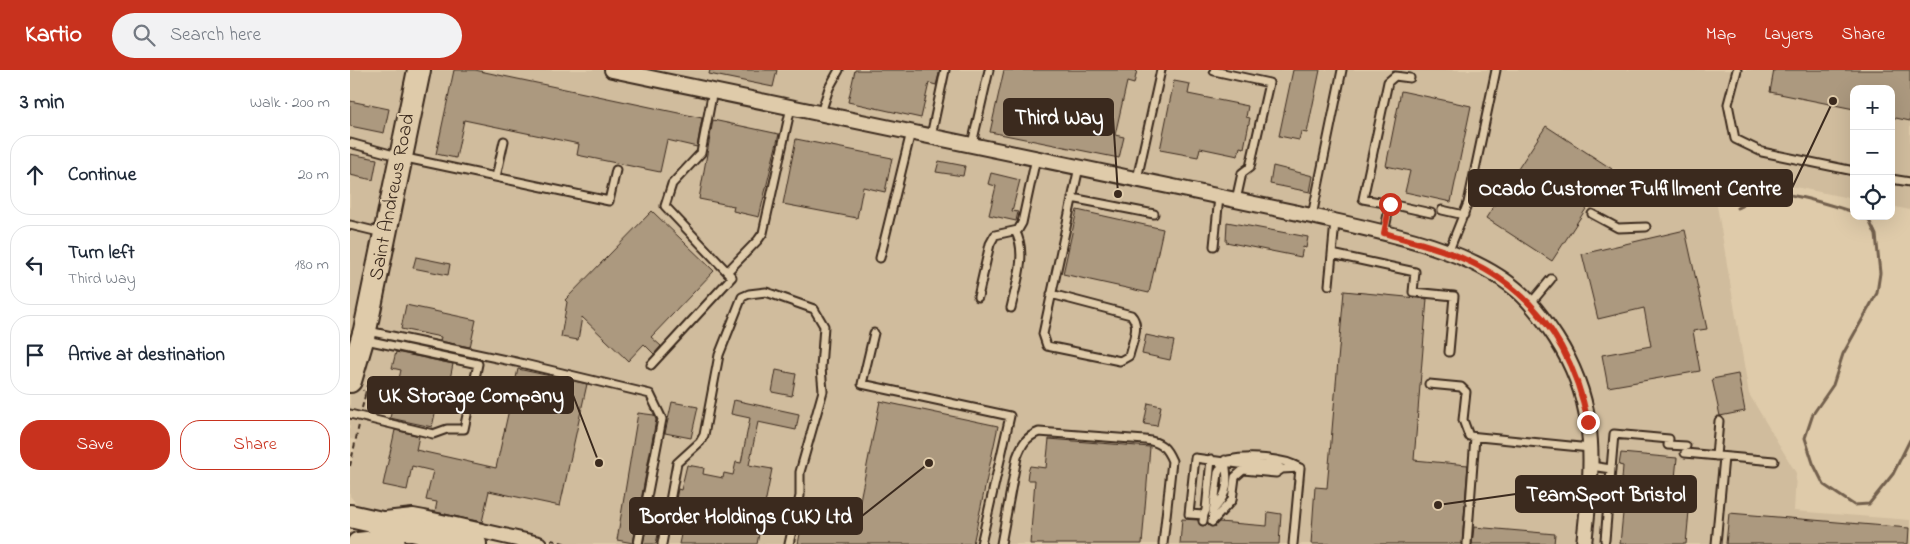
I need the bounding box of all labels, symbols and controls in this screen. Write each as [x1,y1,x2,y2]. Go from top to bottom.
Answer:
search box [112,13,462,58]
text: Kartio [25,18,82,53]
icon: search [130,21,158,49]
text: Search here [170,22,261,49]
text: Map [1706,22,1736,48]
text: Layers [1764,22,1814,48]
text: Share [1842,22,1885,48]
map controls [1850,85,1895,220]
button: + [1850,85,1895,130]
text: 3 min [20,88,64,118]
text: Walk · 200 m [250,91,330,115]
callout: Third Way [1004,99,1113,135]
text: Third Way [1015,104,1104,136]
street label: Saint Andrews Road [363,111,423,283]
button: − [1850,130,1895,175]
icon: ahead [21,161,49,189]
text: Continue [68,162,136,189]
text: 20 m [298,163,329,187]
callout: Ocado Customer Fulfillment Centre [1469,170,1792,206]
text: Ocado Customer Fulfillment Centre [1479,175,1782,205]
button: locate [1850,175,1895,220]
route start [1379,193,1402,216]
text: Turn left [68,240,135,267]
icon: left [21,251,49,279]
text: 180 m [295,253,329,277]
text: Third Way [68,267,136,291]
icon: arrive [21,341,49,369]
text: Arrive at destination [68,342,225,369]
callout: UK Storage Company [368,377,573,413]
text: UK Storage Company [378,382,564,414]
route end [1577,411,1600,434]
button: Save [20,420,170,470]
button: Share [180,420,330,470]
callout: TeamSport Bristol [1516,476,1696,512]
text: TeamSport Bristol [1526,481,1686,511]
callout: Border Holdings (UK) Ltd [630,498,862,534]
text: Border Holdings (UK) Ltd [639,503,852,535]

